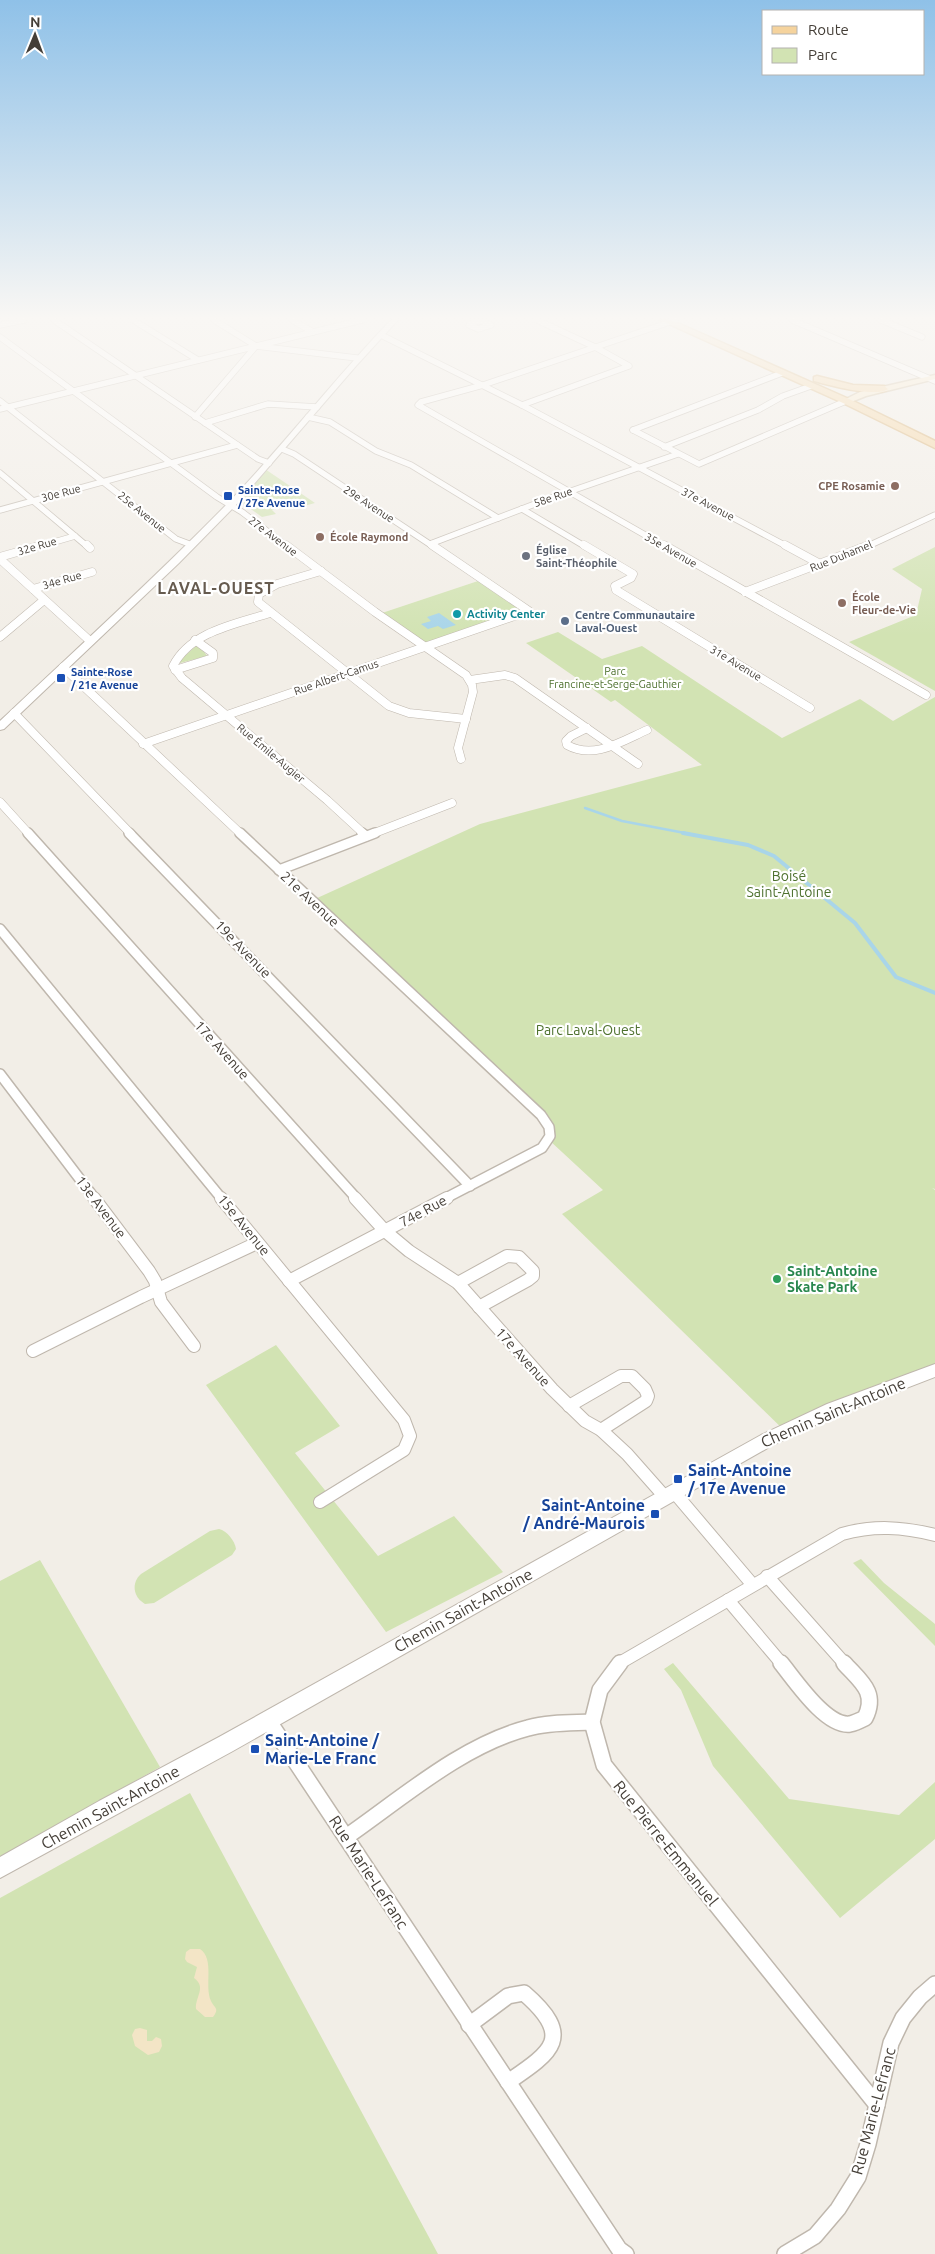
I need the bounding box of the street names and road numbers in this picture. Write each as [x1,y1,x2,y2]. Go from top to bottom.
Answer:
street label: 30e Rue [40,482,82,504]
street label: 29e Avenue [341,483,397,525]
street label: 58e Rue [532,485,574,509]
street label: 37e Avenue [680,485,736,523]
street label: 25e Avenue [116,489,168,535]
street label: 27e Avenue [246,514,300,558]
street label: 35e Avenue [643,530,699,570]
street label: 32e Rue [16,535,58,557]
street label: Rue Duhamel [808,538,874,574]
street label: 34e Rue [41,569,83,591]
street label: 31e Avenue [708,643,764,683]
street label: Rue Albert-Camus [292,657,380,697]
street label: Rue Émile-Augier [235,720,309,785]
street label: 21e Avenue [278,868,342,930]
street label: 19e Avenue [212,917,274,981]
street label: 17e Avenue [191,1017,253,1083]
street label: 13e Avenue [72,1173,130,1241]
street label: 15e Avenue [215,1191,273,1259]
street label: 74e Rue [397,1192,449,1230]
street label: 17e Avenue [492,1324,554,1390]
street label: Chemin Saint-Antoine [758,1373,908,1451]
street label: Chemin Saint-Antoine [391,1564,535,1656]
street label: Chemin Saint-Antoine [38,1761,182,1853]
street label: Rue Pierre-Emmanuel [610,1777,722,1909]
street label: Rue Marie-Lefranc [326,1812,413,1932]
street label: Rue Marie-Lefranc [847,2045,899,2177]

